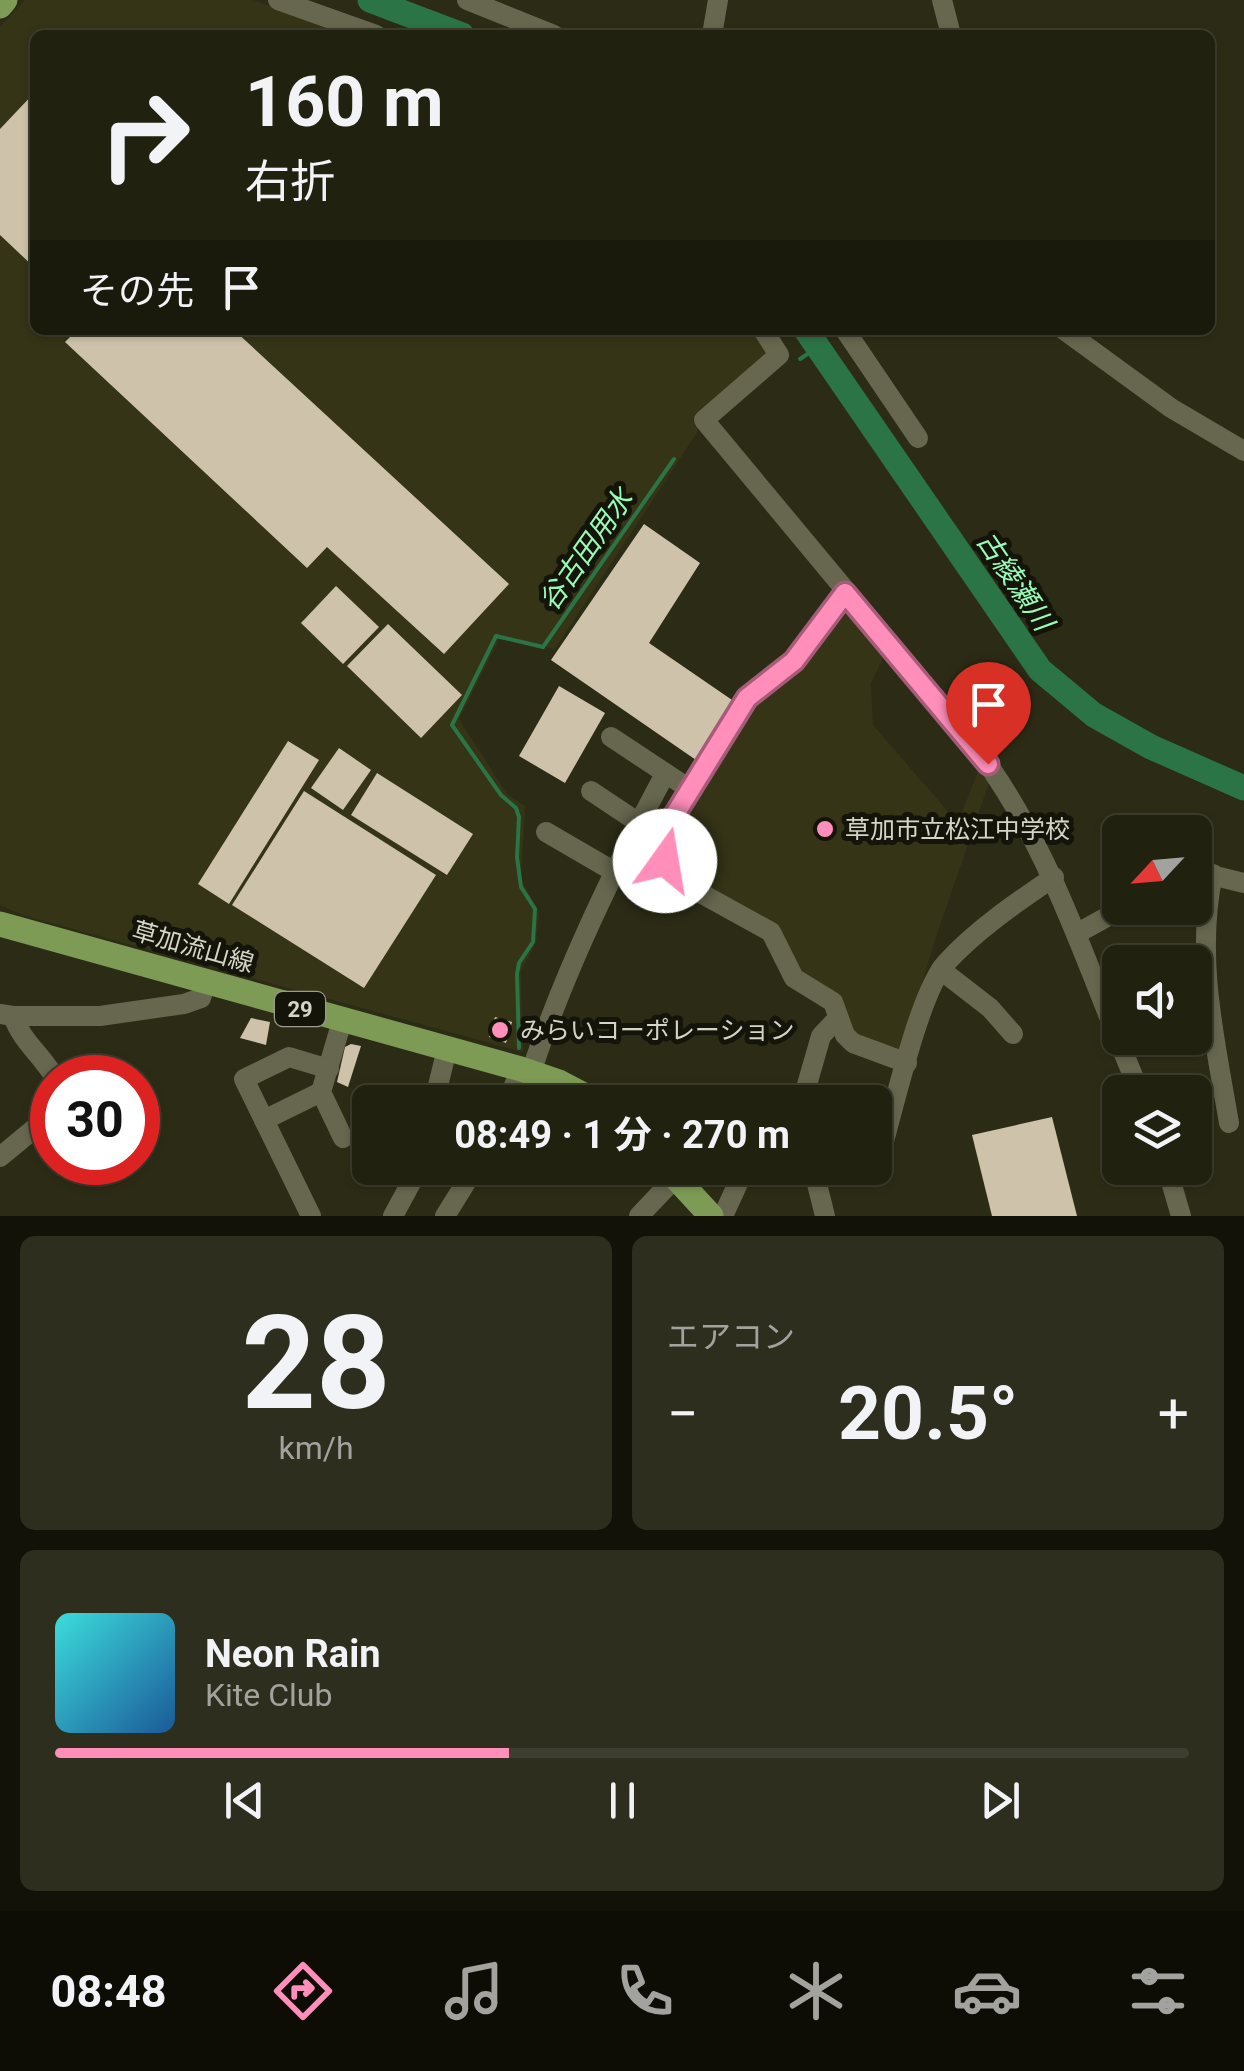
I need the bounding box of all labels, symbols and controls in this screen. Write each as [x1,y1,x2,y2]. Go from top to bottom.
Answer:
text: 160 m [245,61,444,143]
icon: right [80,70,210,200]
text: 右折 [245,155,335,208]
icon: arrive [214,260,269,315]
text: その先 [80,269,194,313]
water label: 谷古田用水 [532,481,641,617]
water label: 古綾瀬川 [970,525,1062,639]
pin [946,662,1031,765]
icon: arrive [961,677,1016,732]
position arrow [613,809,717,913]
place label: 草加市立松江中学校 [845,815,1070,844]
north arrow [1102,815,1212,925]
map controls [1102,815,1212,1185]
marker: 草加市立松江中学校 [814,818,836,840]
street label: 草加流山線 [129,916,257,978]
button: sound [1102,945,1212,1055]
road number: 29 [275,992,325,1026]
place label: みらいコーポレーション [520,1016,795,1045]
marker: みらいコーポレーション [489,1019,511,1041]
speed limit sign: 30 [30,1055,160,1185]
button: layers [1102,1075,1212,1185]
text: 08:49 · 1 分 · 270 m [454,1113,790,1157]
text: 28 [241,1287,391,1440]
text: エアコン [667,1318,795,1356]
text: 20.5° [838,1369,1018,1457]
text: − [667,1382,698,1446]
text: + [1158,1382,1189,1446]
text: km/h [278,1429,354,1467]
text: Neon Rain [205,1632,381,1676]
text: Kite Club [205,1676,332,1714]
icon: previous [217,1773,272,1828]
icon: pause [595,1773,650,1828]
icon: next [973,1773,1028,1828]
icon: directions [268,1956,338,2026]
icon: music [439,1956,509,2026]
icon: phone [610,1956,680,2026]
icon: climate [781,1956,851,2026]
icon: car [952,1956,1022,2026]
icon: filters [1123,1956,1193,2026]
text: 08:48 [51,1965,167,2018]

